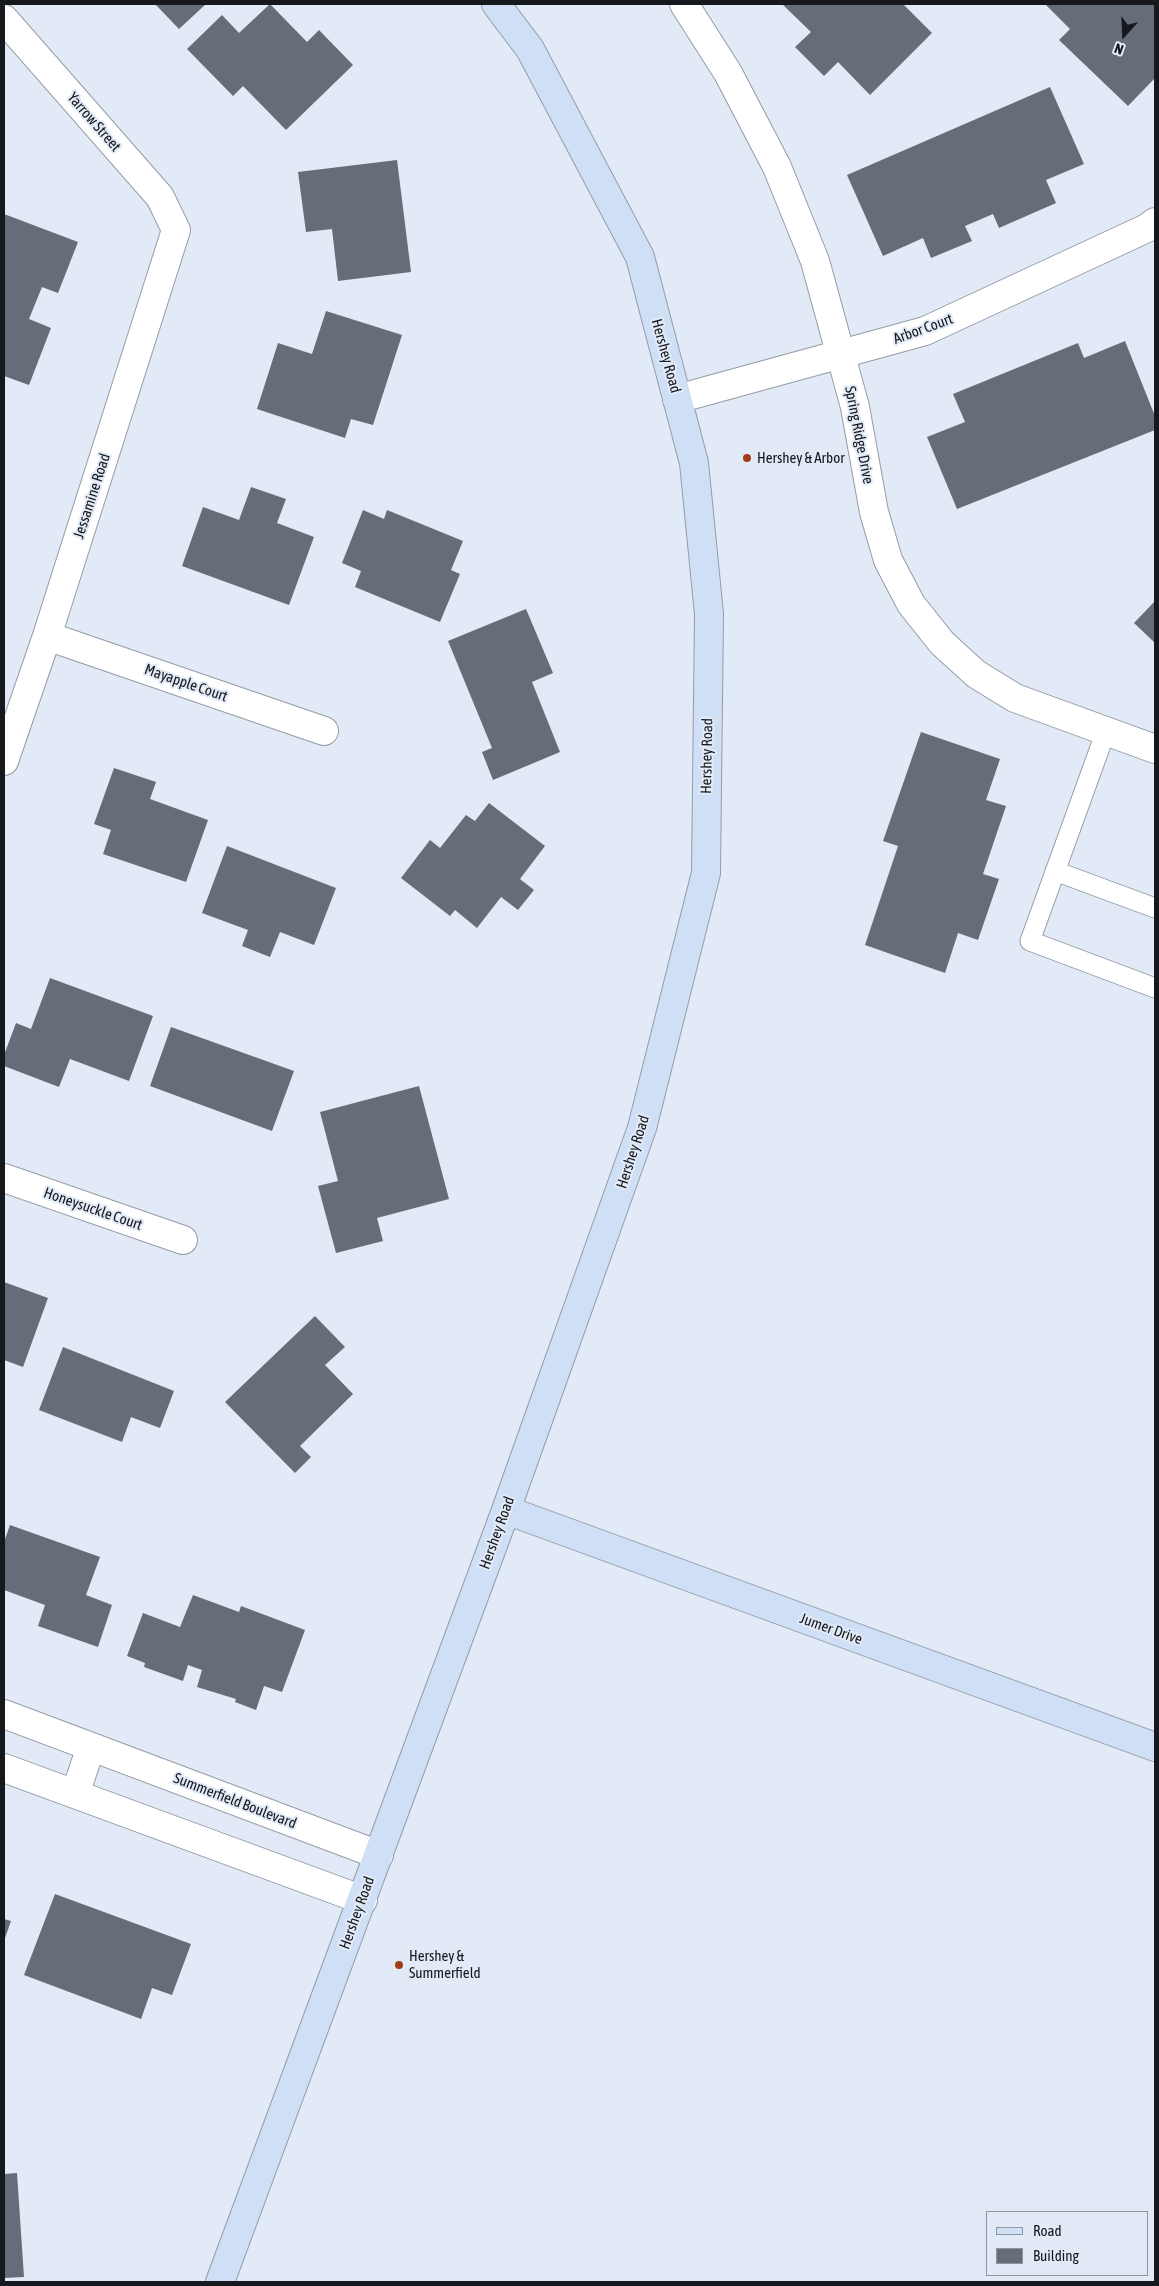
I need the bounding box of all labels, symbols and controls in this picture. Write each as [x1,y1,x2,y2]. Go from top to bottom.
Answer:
north arrow [1099,10,1149,60]
text: N [1112,40,1125,58]
street label: Yarrow Street [63,89,125,155]
street label: Arbor Court [891,310,955,348]
street label: Hershey Road [647,317,685,395]
street label: Spring Ridge Drive [841,385,877,485]
place label: Hershey & Arbor [757,449,845,467]
street label: Jessamine Road [70,451,114,541]
marker: Hershey & Arbor [741,452,753,464]
street label: Mayapple Court [142,660,230,706]
street label: Hershey Road [697,718,717,794]
street label: Hershey Road [613,1113,653,1191]
street label: Honeysuckle Court [41,1184,145,1234]
street label: Hershey Road [476,1494,518,1572]
street label: Jumer Drive [797,1609,865,1649]
street label: Summerfield Boulevard [171,1769,299,1833]
street label: Hershey Road [336,1874,378,1952]
place label: Hershey & Summerfield [409,1947,481,1982]
marker: Hershey & Summerfield [393,1959,405,1971]
legend [986,2211,1149,2276]
text: Road [1033,2222,1062,2239]
text: Building [1033,2247,1079,2264]

